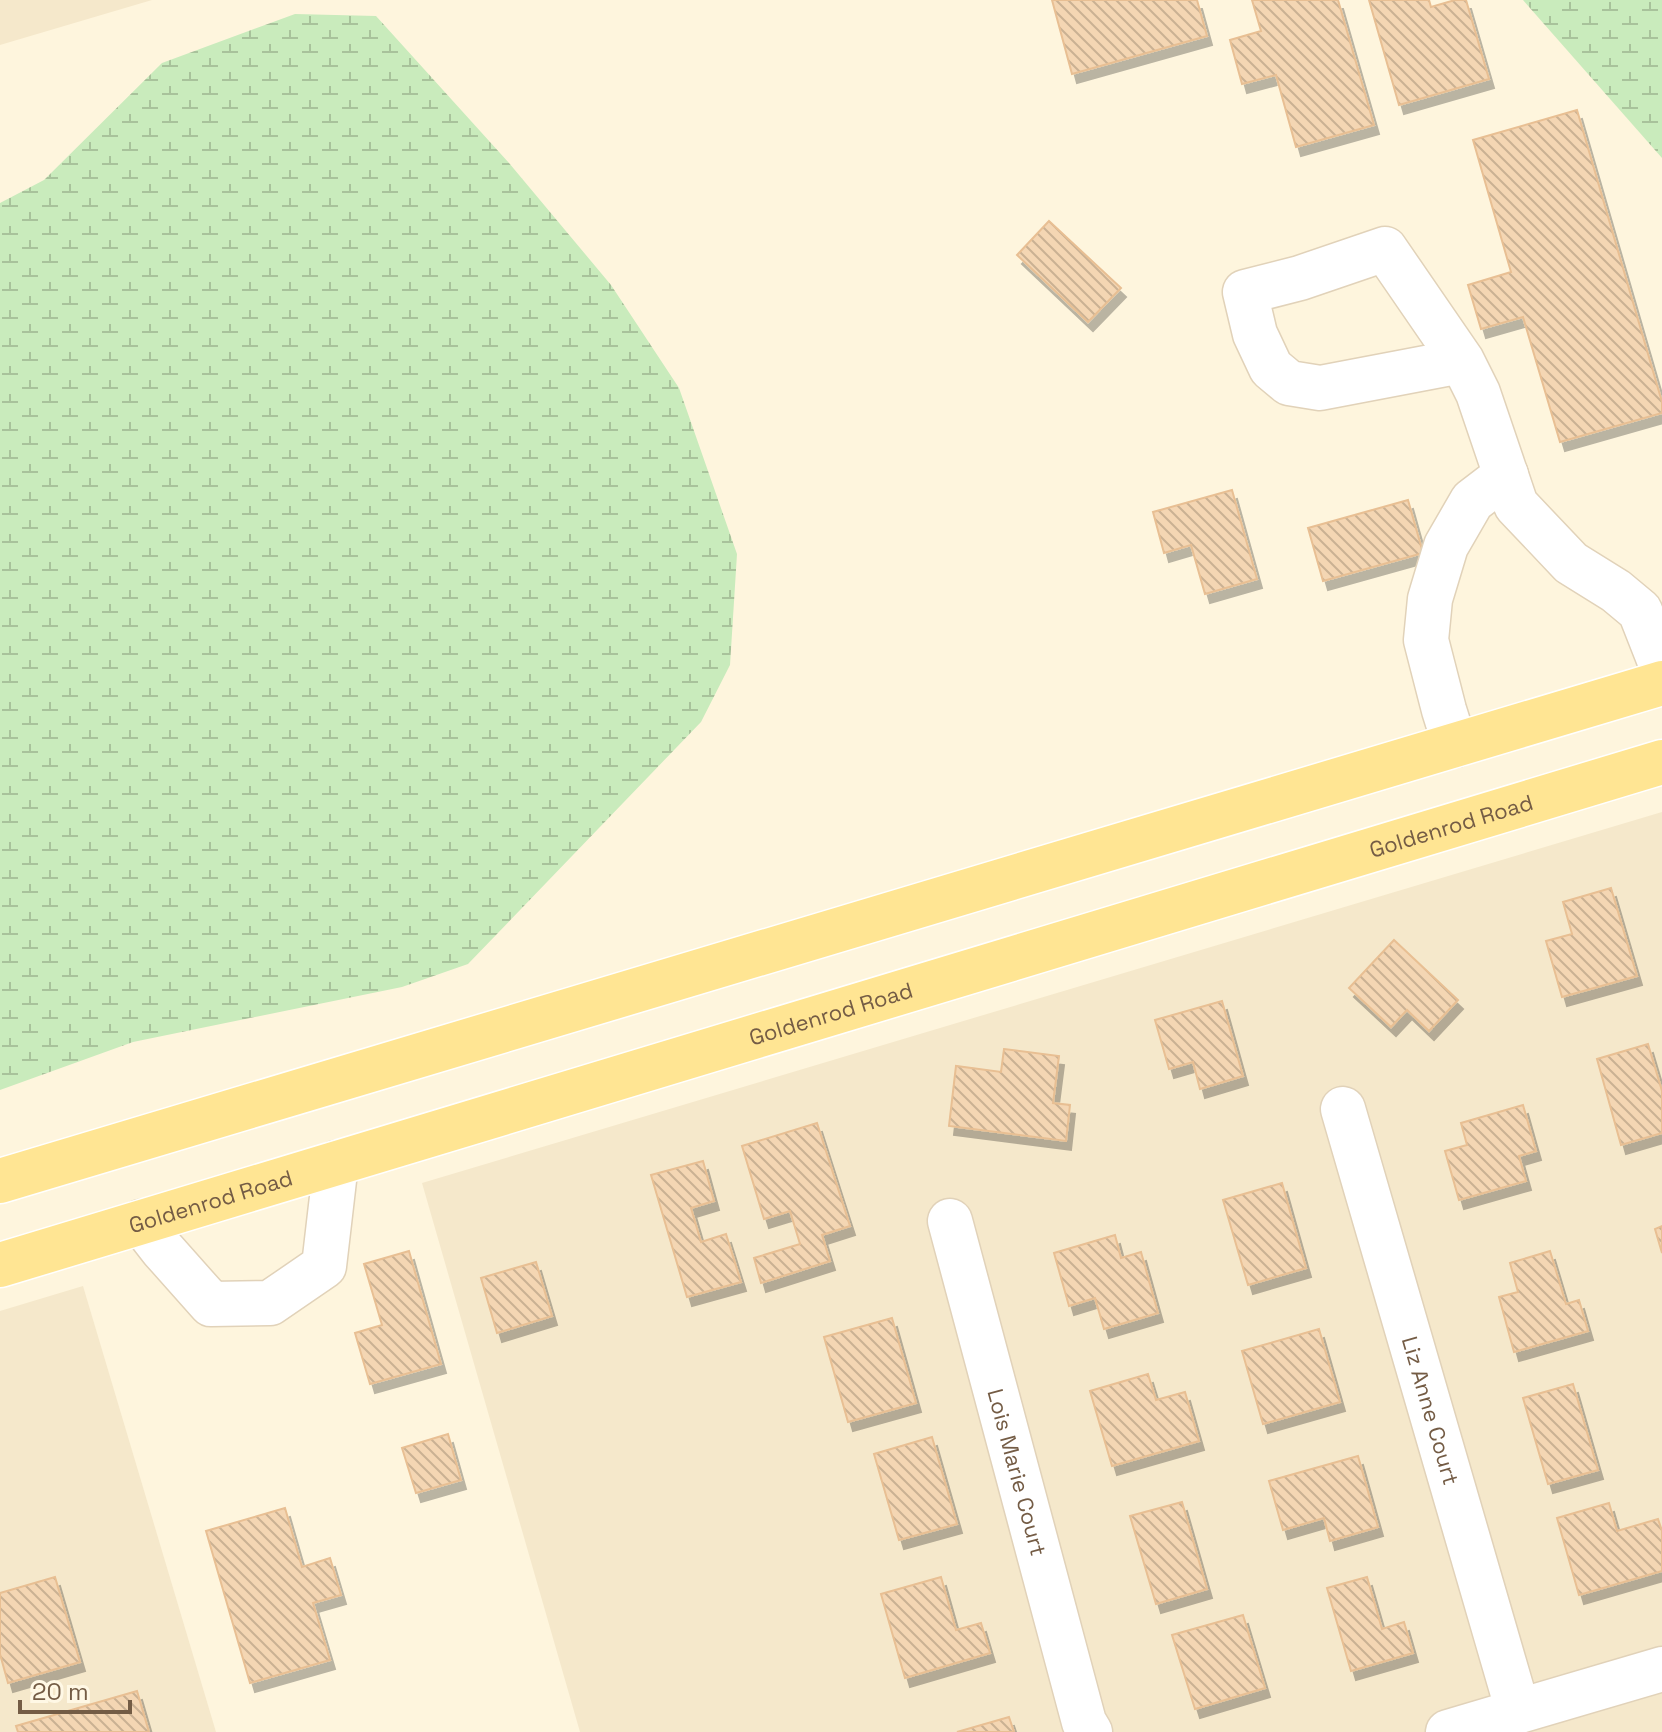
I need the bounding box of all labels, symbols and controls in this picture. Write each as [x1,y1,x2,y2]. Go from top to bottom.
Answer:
street label: Goldenrod Road [1366,788,1536,864]
street label: Goldenrod Road [746,976,916,1052]
street label: Goldenrod Road [125,1163,296,1239]
street label: Liz Anne Court [1396,1333,1466,1488]
street label: Lois Marie Court [981,1386,1053,1559]
scale bar [20,1664,130,1714]
text: 20 m [32,1676,89,1707]

